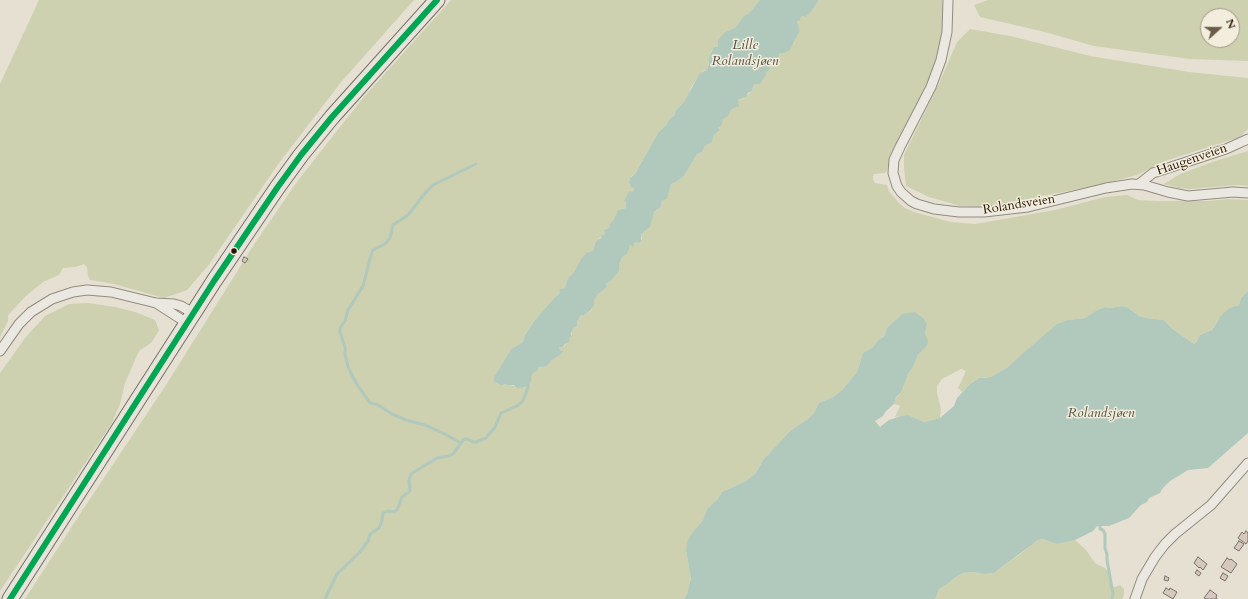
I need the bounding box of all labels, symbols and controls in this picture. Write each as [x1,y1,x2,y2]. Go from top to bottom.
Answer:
north arrow [1200,8,1240,48]
text: N [1222,17,1239,31]
water label: Lille Rolandsjøen [711,38,779,70]
street label: Haugenveien [1155,141,1229,179]
street label: Rolandsveien [982,192,1056,218]
unlabelled marker [229,246,239,256]
water label: Rolandsjøen [1067,406,1135,422]

